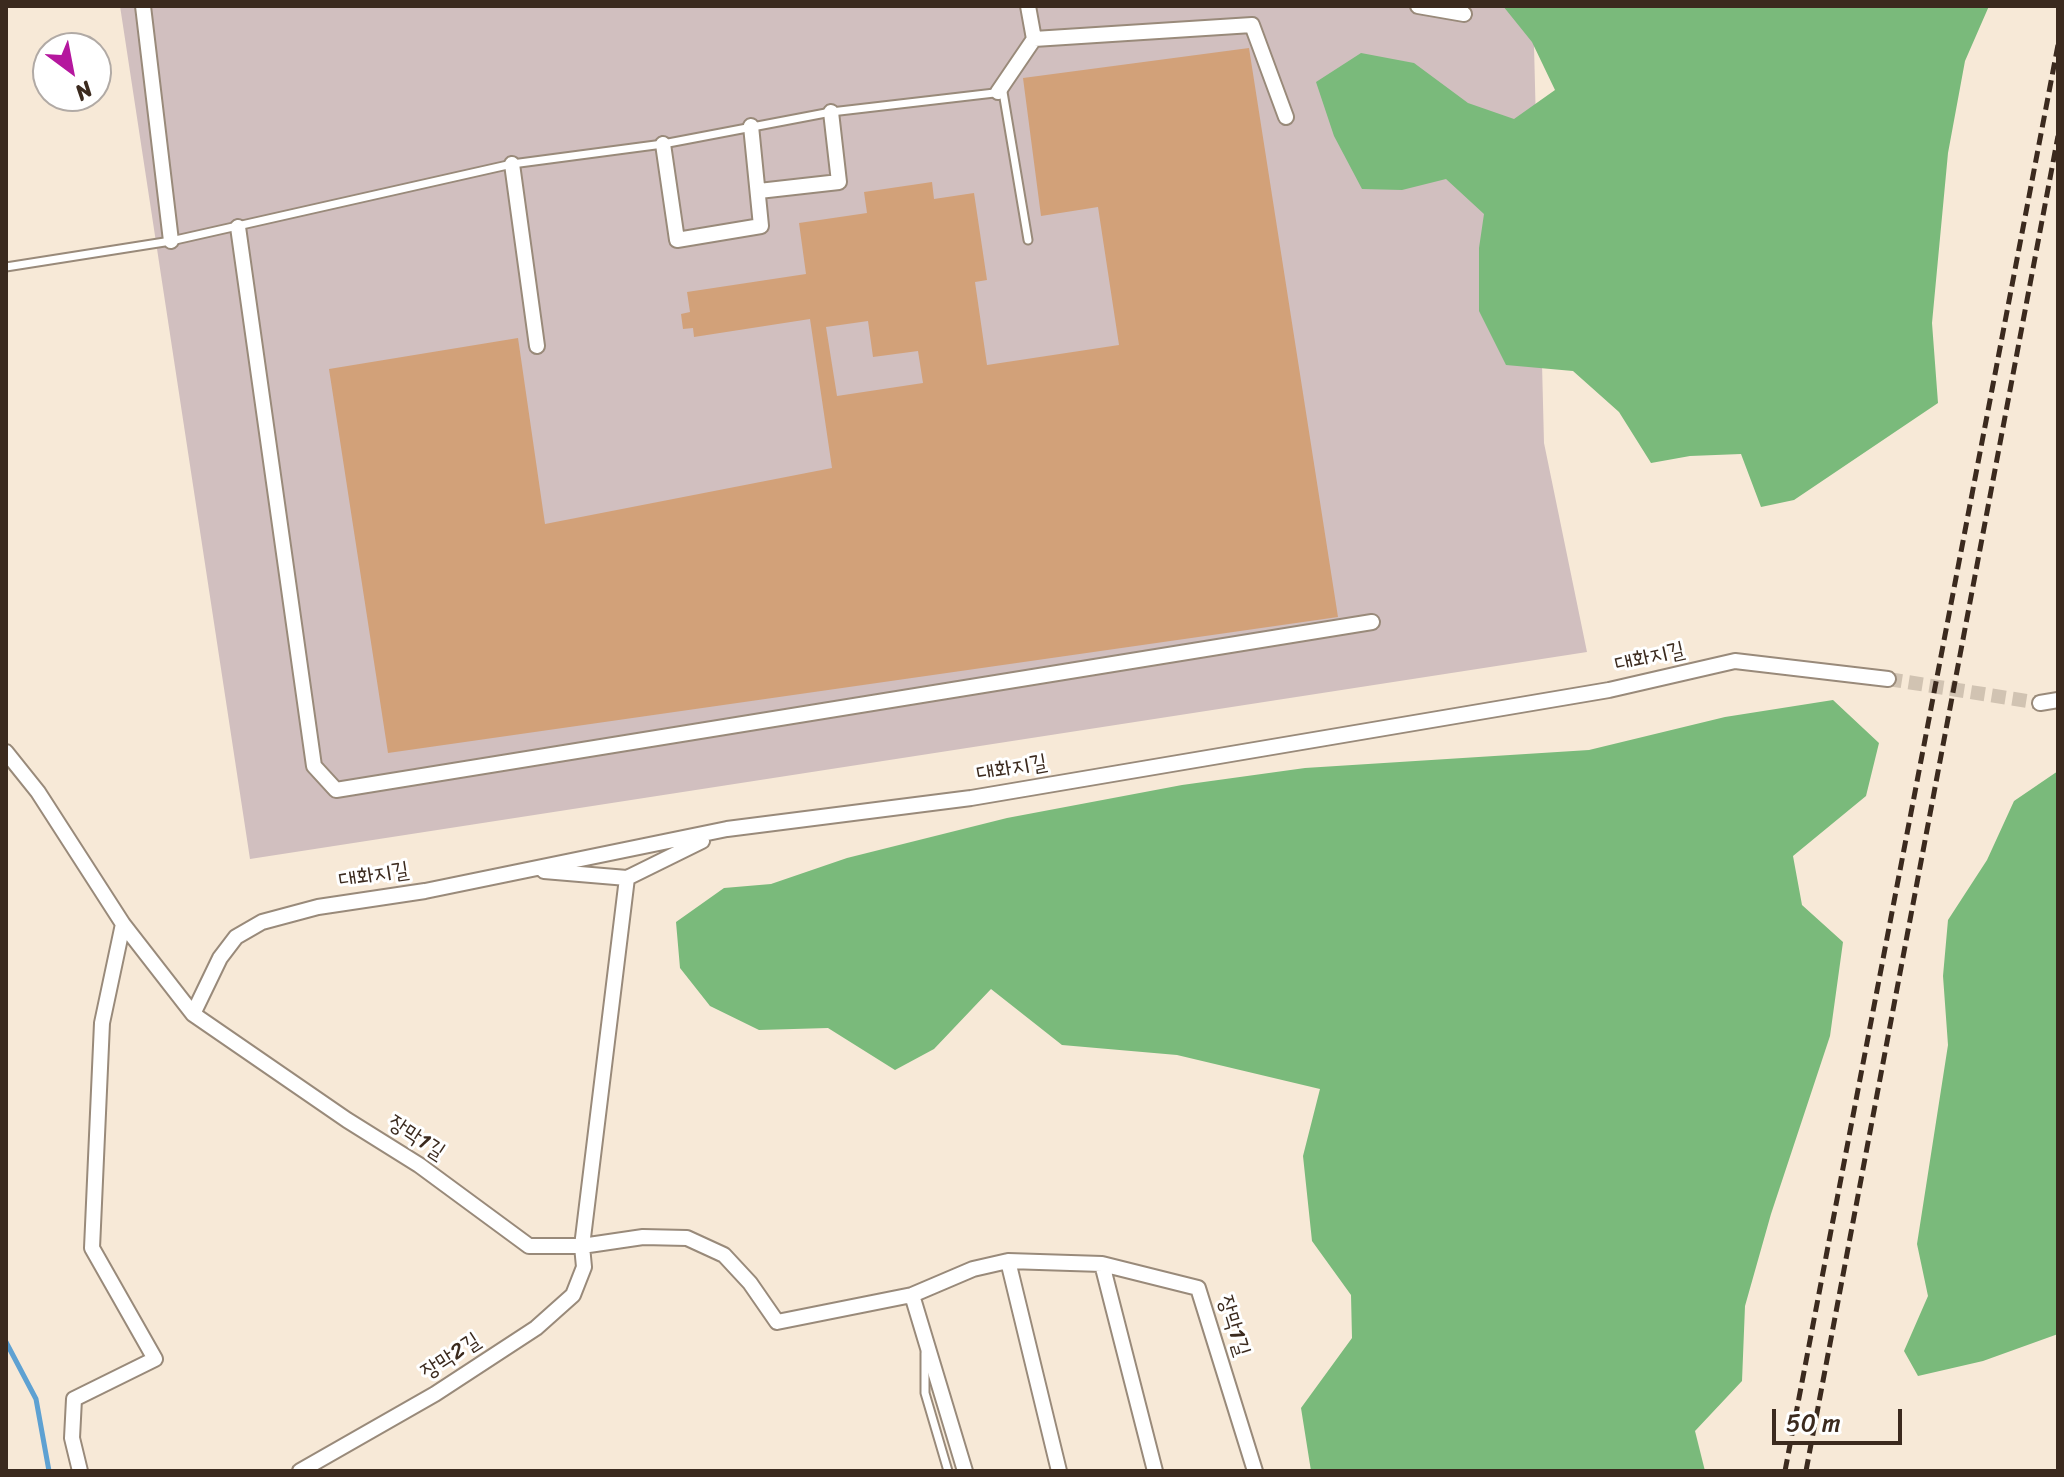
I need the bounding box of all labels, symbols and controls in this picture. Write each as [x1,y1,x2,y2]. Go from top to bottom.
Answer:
north arrow [32,32,112,112]
text: N [67,71,101,112]
street label: 대화지길 [1613,637,1687,679]
street label: 대화지길 [975,750,1049,788]
street label: 대화지길 [337,857,411,895]
street label: 장막1길 [383,1110,449,1166]
street label: 장막1길 [1211,1292,1255,1360]
street label: 장막2길 [416,1328,486,1386]
scale bar [1776,1393,1906,1443]
text: 50 m [1786,1402,1841,1444]

